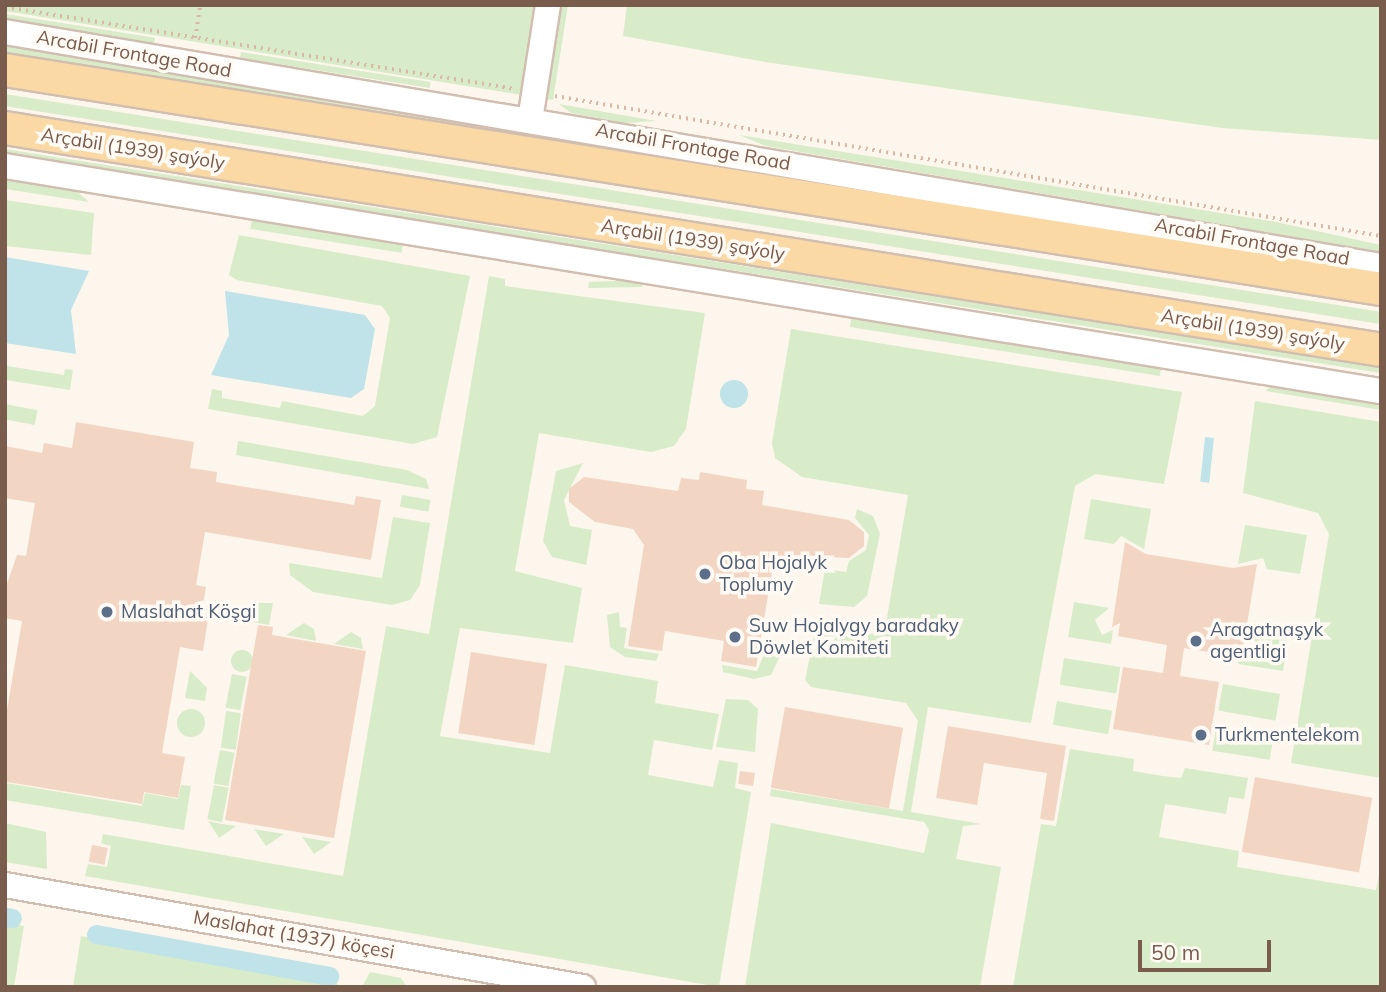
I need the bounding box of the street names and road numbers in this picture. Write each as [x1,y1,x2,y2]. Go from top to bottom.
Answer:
street label: Arcabil Frontage Road [35,26,233,82]
street label: Arcabil Frontage Road [594,119,792,175]
street label: Arçabil (1939) şaýoly [40,123,226,175]
street label: Arçabil (1939) şaýoly [600,214,786,266]
street label: Arcabil Frontage Road [1153,214,1351,270]
street label: Arçabil (1939) şaýoly [1160,304,1346,356]
street label: Maslahat (1937) köçesi [192,906,396,964]

